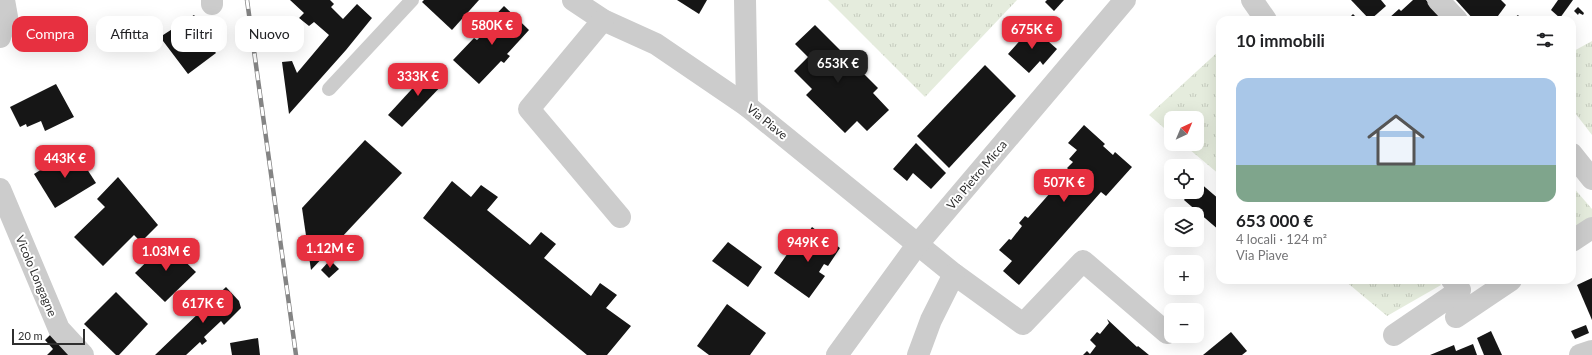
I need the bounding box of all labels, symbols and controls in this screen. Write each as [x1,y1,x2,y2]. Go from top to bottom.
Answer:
pin: 580K € [459,12,525,46]
chip: Compra [12,16,88,52]
chip: Affitta [96,16,163,52]
chip: Filtri [171,16,227,52]
chip: Nuovo [235,16,304,52]
pin: 675K € [999,16,1065,50]
text: 580K € [471,17,513,33]
text: 675K € [1011,21,1053,37]
icon: filters [1534,29,1556,51]
text: 10 immobili [1236,30,1325,51]
pin: 653K € [805,50,871,84]
text: 653K € [817,55,859,71]
pin: 333K € [385,63,451,97]
text: 333K € [397,68,439,84]
street label: Via Piave [744,101,791,143]
icon: home [1360,104,1432,176]
north arrow [1164,111,1204,151]
map controls [1164,111,1204,343]
street label: Via Pietro Micca [943,137,1010,212]
pin: 443K € [32,145,98,179]
text: 443K € [44,150,86,166]
button: locate [1164,159,1204,199]
pin: 507K € [1031,169,1097,203]
text: 507K € [1043,174,1085,190]
button: layers [1164,207,1204,247]
text: 653 000 € [1236,210,1313,231]
pin: 949K € [775,229,841,263]
text: 4 locali · 124 m² [1236,231,1327,247]
street label: Vicolo Longagne [13,233,60,319]
text: 949K € [787,234,829,250]
pin: 1.12M € [293,235,367,269]
pin: 1.03M € [129,238,203,272]
text: 1.12M € [306,240,354,256]
text: 1.03M € [142,243,190,259]
text: Via Piave [1236,247,1288,263]
button: + [1164,255,1204,295]
pin: 617K € [170,290,236,324]
text: 617K € [182,295,224,311]
button: − [1164,303,1204,343]
scale bar [12,327,85,346]
text: 20 m [18,329,43,342]

